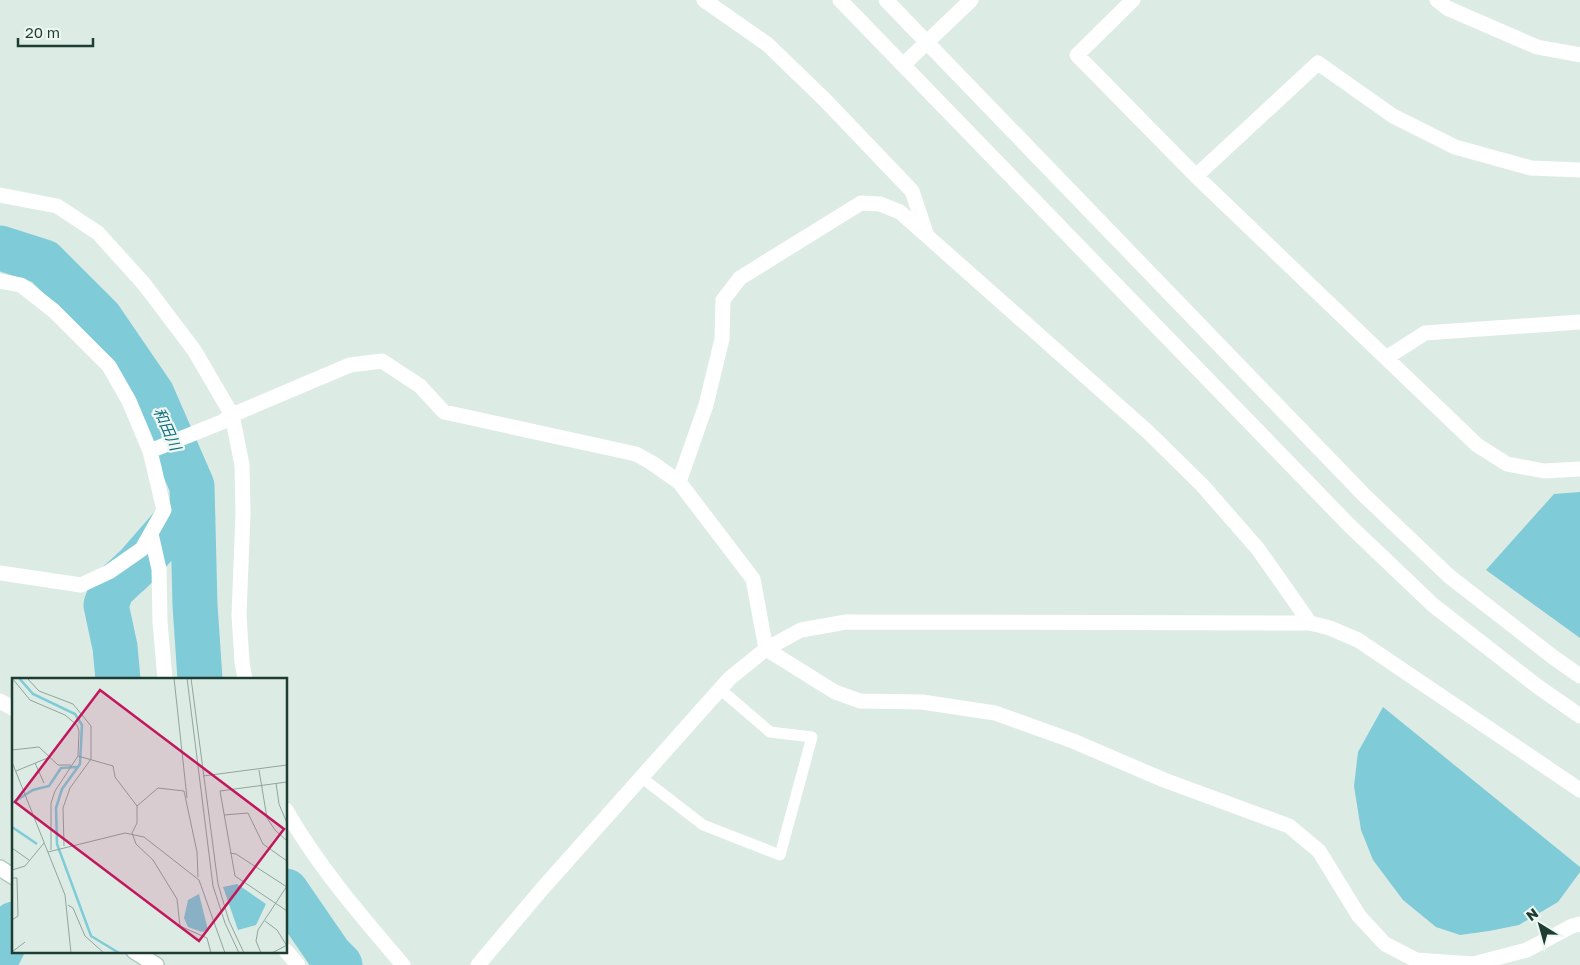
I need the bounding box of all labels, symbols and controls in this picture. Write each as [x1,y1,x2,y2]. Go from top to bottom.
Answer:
scale bar [18,15,92,47]
text: 20 m [25,23,60,41]
water label: 和田川 [151,404,186,455]
inset map [12,678,288,952]
north arrow [1515,900,1565,950]
text: N [1523,904,1541,924]

